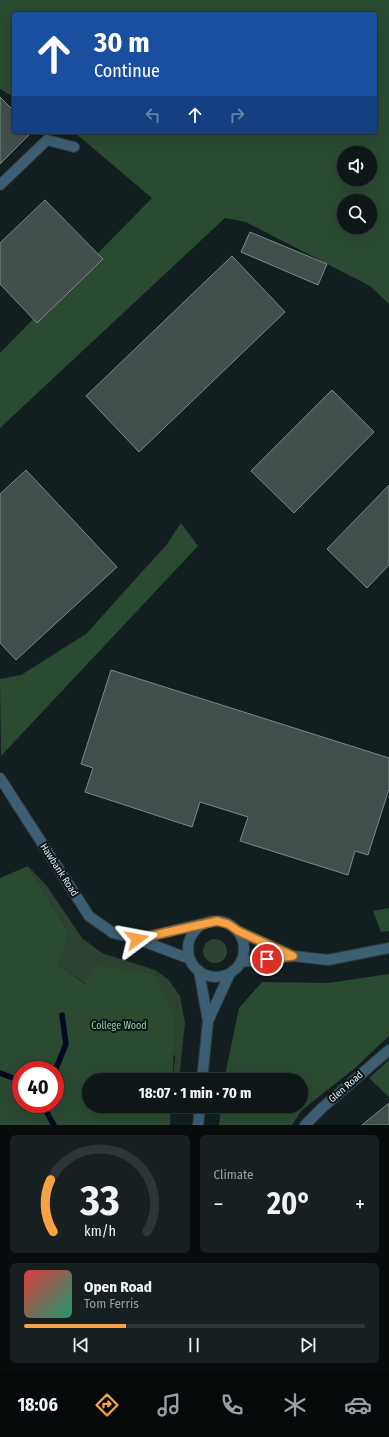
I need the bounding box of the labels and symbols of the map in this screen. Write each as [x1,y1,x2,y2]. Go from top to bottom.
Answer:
street label: Hawbank Road [37,841,81,899]
position arrow [116,918,158,960]
pin [250,942,284,976]
park label: College Wood [91,1020,147,1032]
speed limit sign: 40 [12,1061,64,1113]
street label: Glen Road [326,1069,366,1105]

